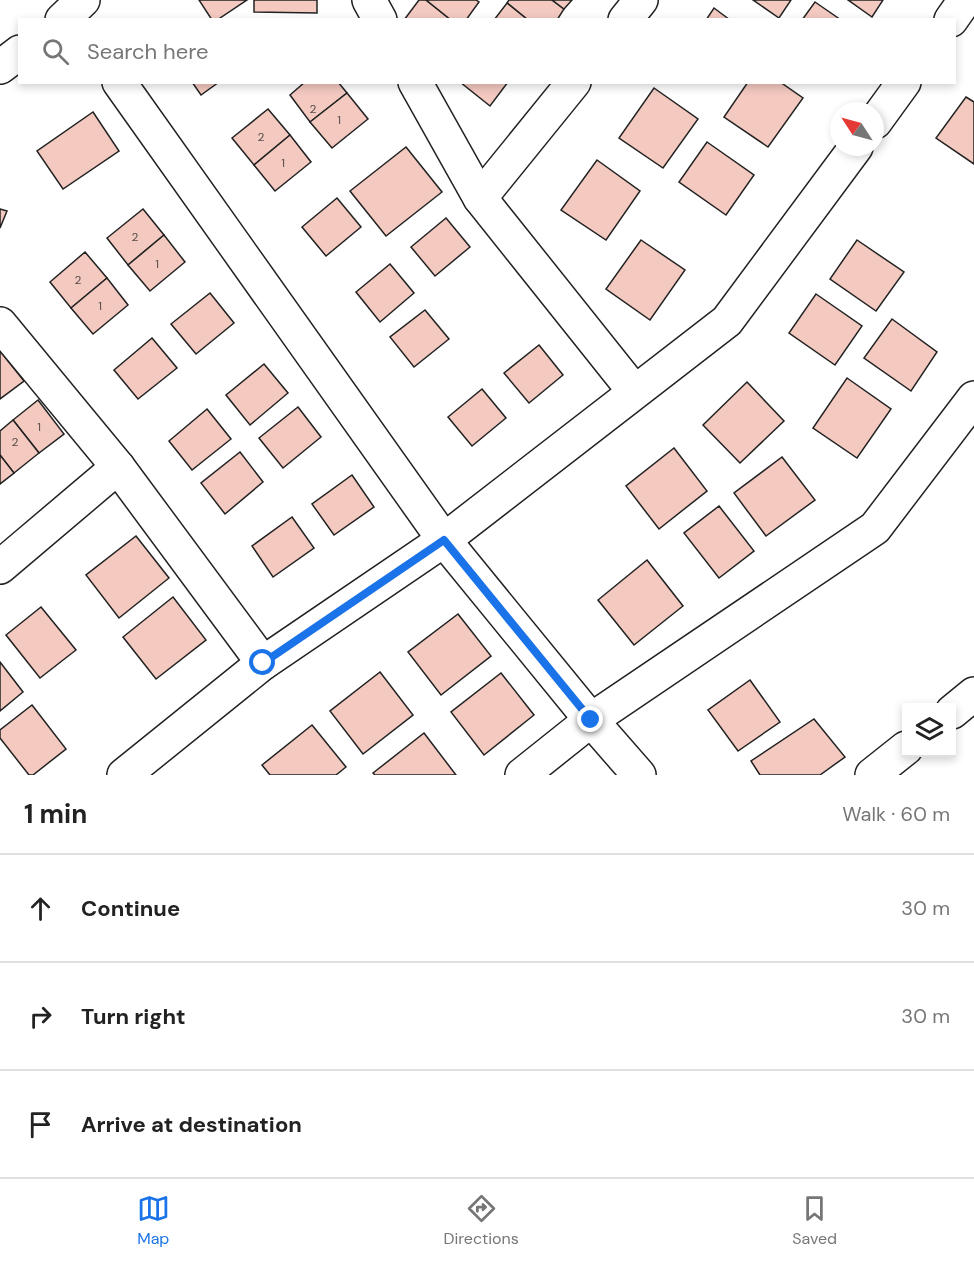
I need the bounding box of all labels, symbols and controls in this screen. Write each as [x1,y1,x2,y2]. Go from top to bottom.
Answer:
search box [18,18,956,84]
icon: search [39,35,72,68]
text: Search here [87,37,208,66]
house number: 2 [310,101,317,117]
north arrow [830,102,884,156]
house number: 1 [337,112,341,128]
house number: 2 [258,129,265,145]
house number: 1 [281,155,285,171]
house number: 2 [132,229,139,245]
house number: 1 [155,256,159,272]
house number: 2 [75,272,82,288]
house number: 1 [98,298,102,314]
house number: 1 [37,419,41,435]
house number: 2 [12,434,19,450]
route start [249,649,275,675]
map controls [902,703,956,757]
button: layers [902,703,956,757]
route end [577,706,603,732]
text: 1 min [24,797,87,831]
text: Walk · 60 m [842,801,950,827]
icon: ahead [24,892,57,925]
text: Continue [81,894,180,923]
text: 30 m [901,895,950,921]
icon: right [24,1000,57,1033]
text: Turn right [81,1002,186,1031]
text: 30 m [901,1003,950,1029]
icon: arrive [24,1108,57,1141]
text: Arrive at destination [81,1110,302,1139]
tab: Map [137,1192,170,1249]
tab: Directions [443,1192,519,1249]
tab: Saved [792,1192,837,1249]

